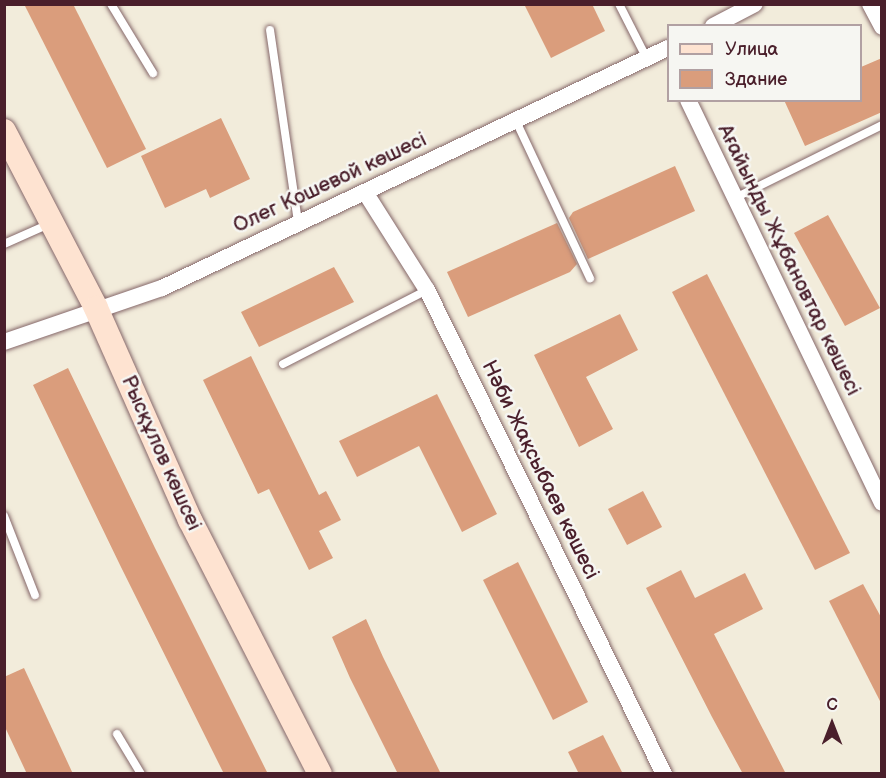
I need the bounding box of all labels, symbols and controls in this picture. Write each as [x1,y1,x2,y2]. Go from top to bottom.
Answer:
legend [667,24,862,102]
text: Улица [725,39,778,60]
text: Здание [725,69,787,90]
street label: Ағайынды Жұбановтар көшесі [712,120,866,400]
street label: Олег Кошевой көшесі [229,127,431,239]
street label: Нәби Жақсыбаев көшесі [476,356,604,584]
street label: Рысқұлов көшсеі [115,371,207,535]
north arrow [802,694,862,754]
text: С [826,696,838,715]

